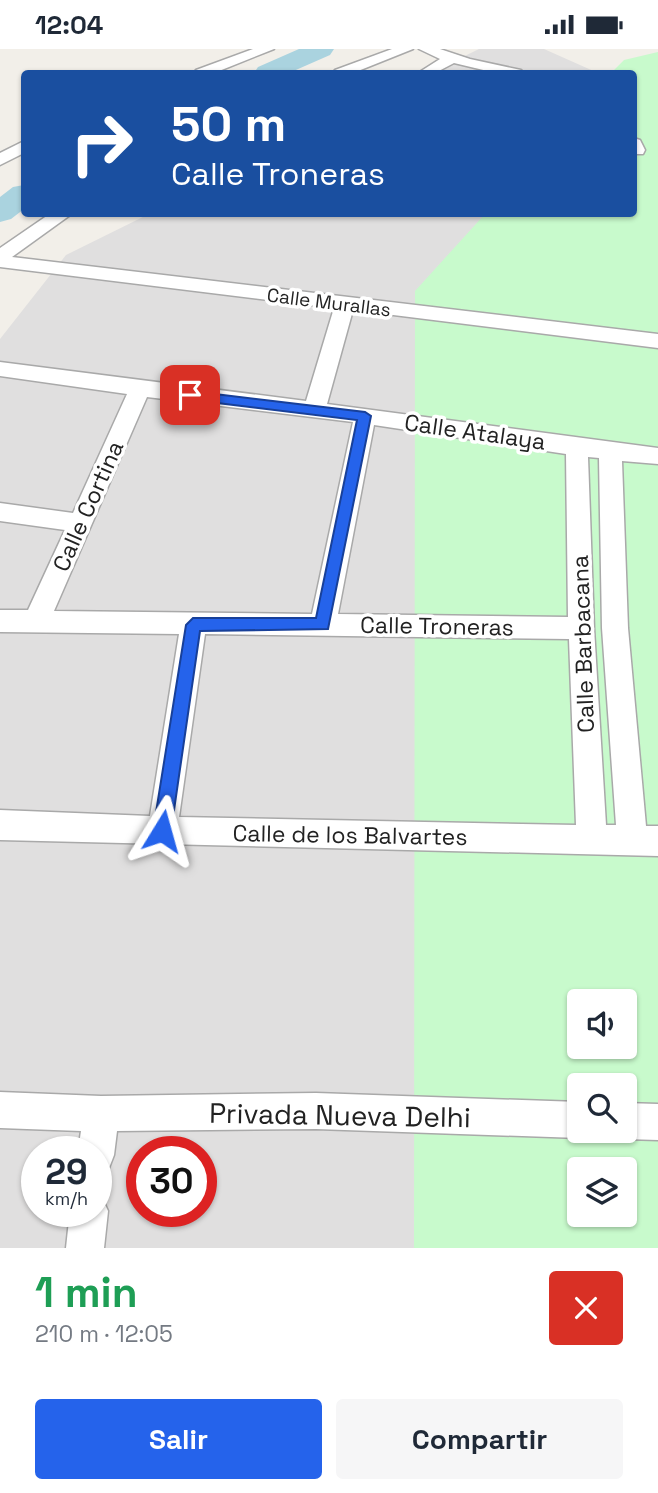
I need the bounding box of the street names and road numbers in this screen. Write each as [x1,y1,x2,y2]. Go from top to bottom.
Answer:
street label: Calle Murallas [266,282,392,322]
street label: Calle Atalaya [403,407,547,457]
street label: Calle Cortina [46,436,130,576]
street label: Calle Barbacana [565,555,601,733]
street label: Calle Troneras [360,610,514,642]
street label: Calle de los Balvartes [232,818,468,852]
street label: Privada Nueva Delhi [209,1095,471,1135]

